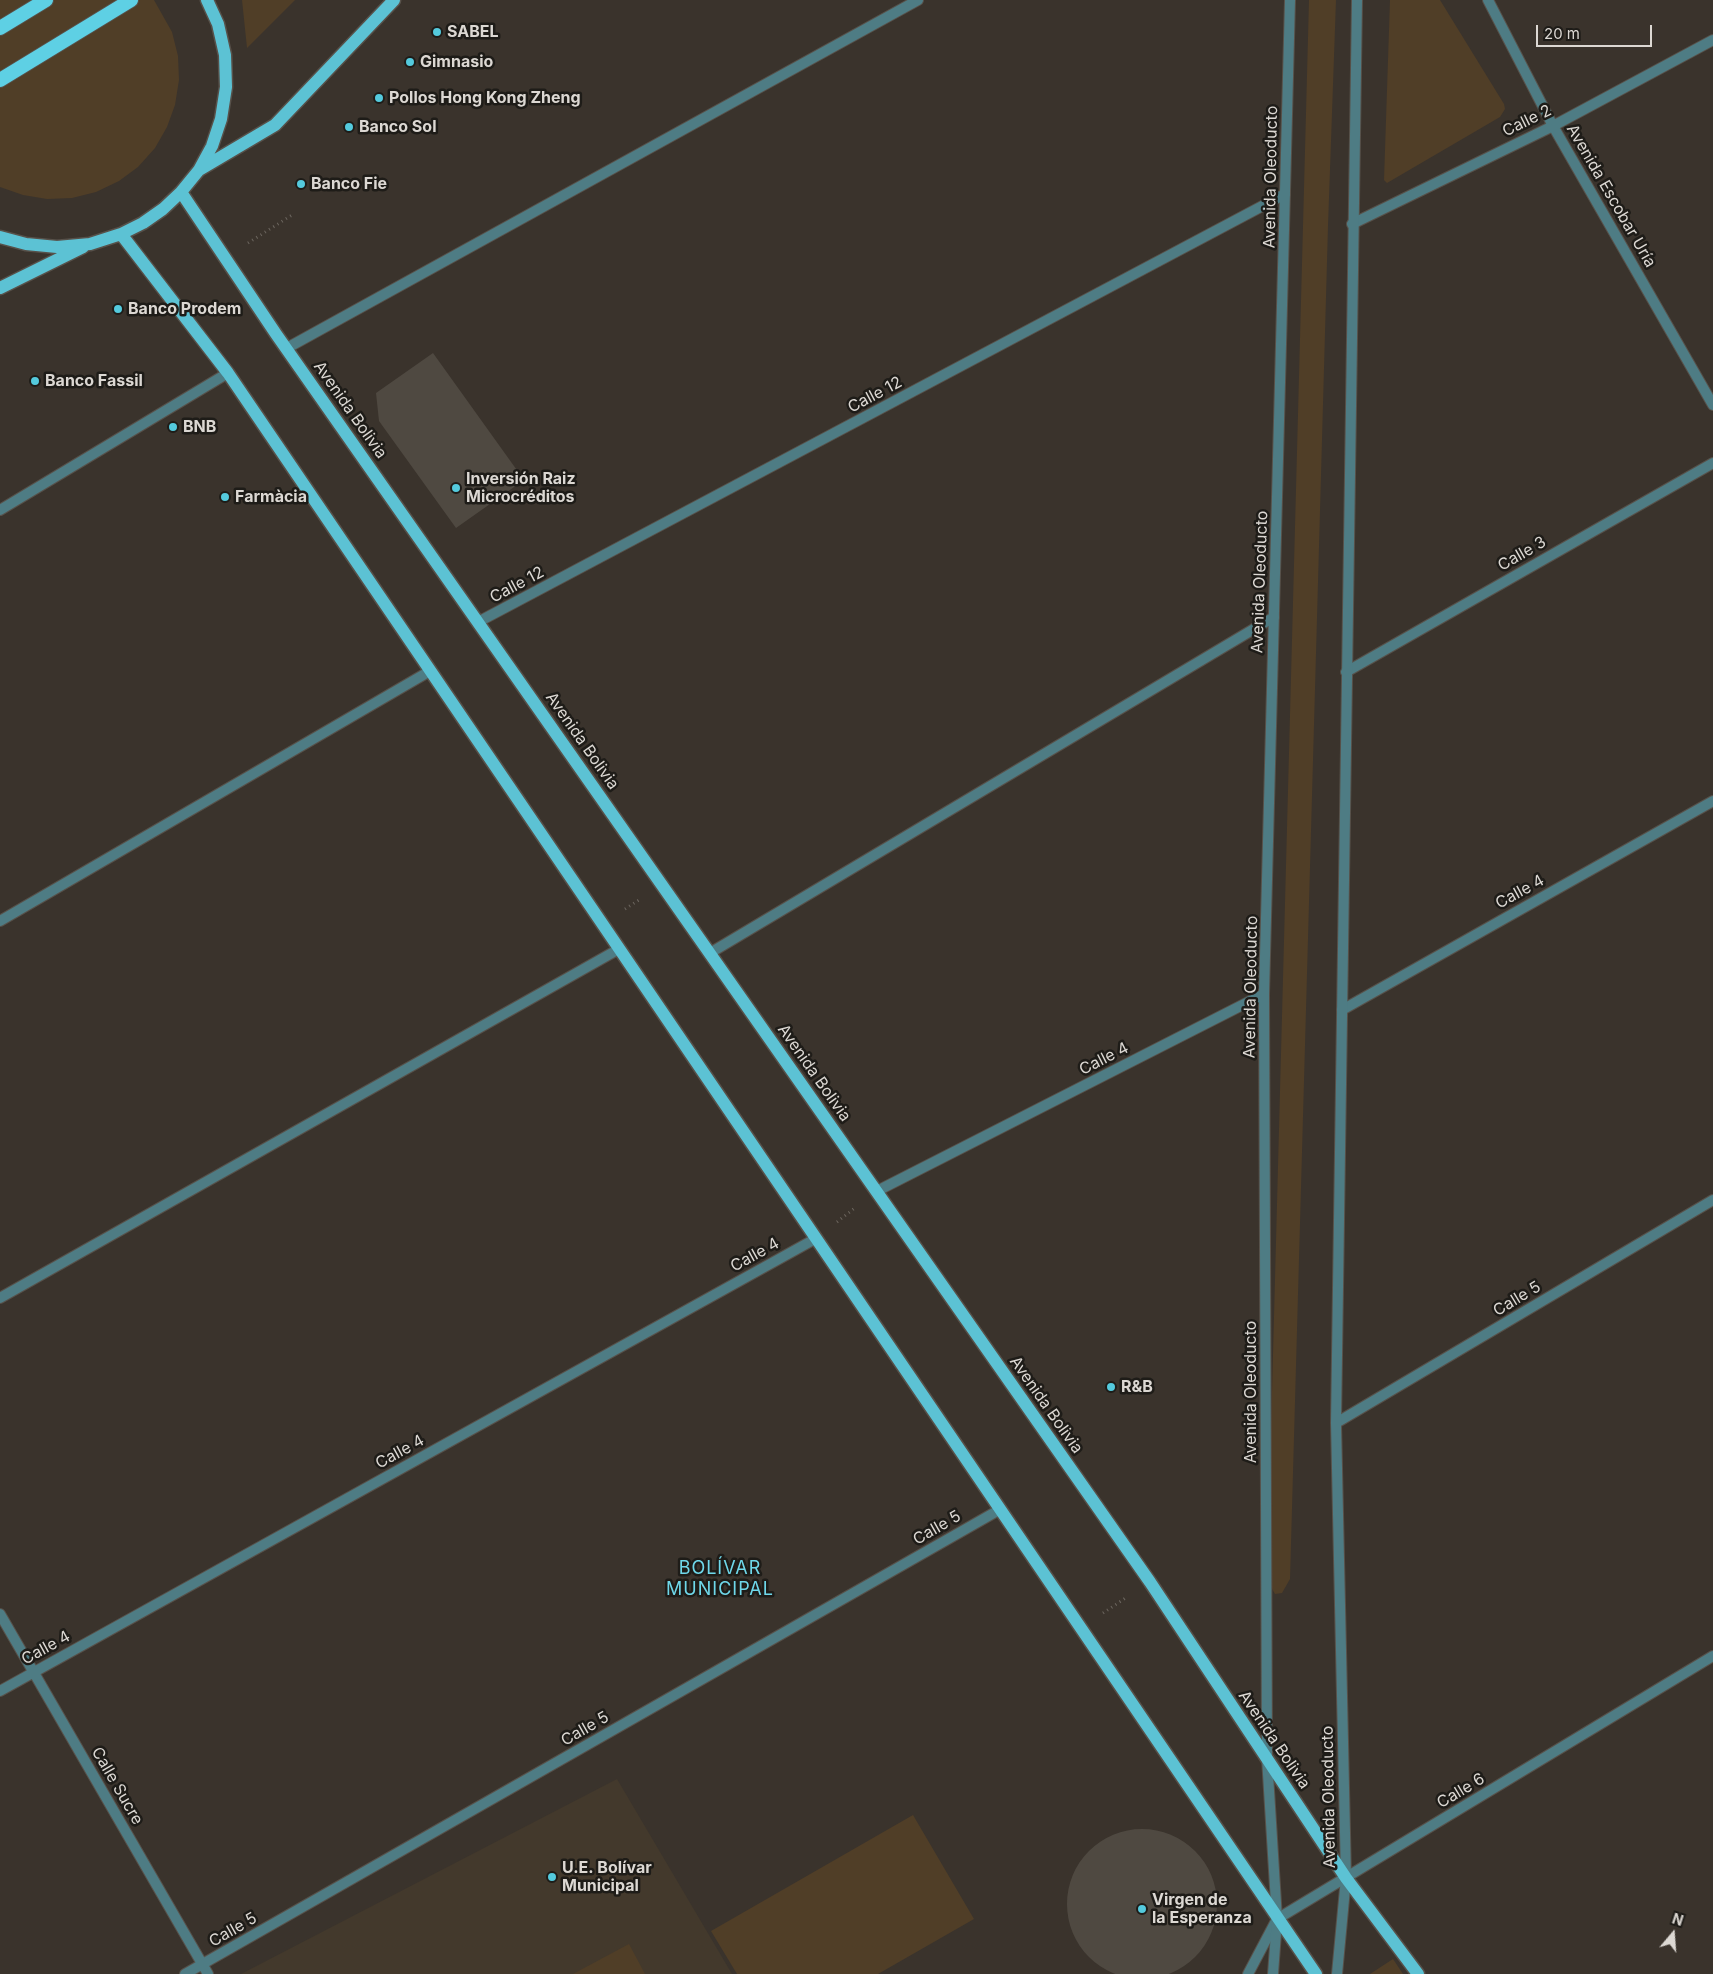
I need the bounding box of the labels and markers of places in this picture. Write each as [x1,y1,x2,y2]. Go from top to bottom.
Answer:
place label: SABEL [447,22,499,42]
marker: SABEL [431,26,443,38]
place label: Gimnasio [420,52,493,72]
marker: Gimnasio [404,56,416,68]
place label: Pollos Hong Kong Zheng [389,88,581,108]
marker: Pollos Hong Kong Zheng [373,92,385,104]
place label: Banco Sol [359,117,436,137]
marker: Banco Sol [343,121,355,133]
place label: Banco Fie [311,174,387,194]
marker: Banco Fie [295,178,307,190]
place label: Banco Prodem [128,299,241,319]
marker: Banco Prodem [112,303,124,315]
place label: Banco Fassil [45,371,143,391]
marker: Banco Fassil [29,375,41,387]
place label: BNB [183,417,216,437]
marker: BNB [167,421,179,433]
place label: Inversión Raiz Microcréditos [466,469,576,507]
marker: Inversión Raiz Microcréditos [450,482,462,494]
place label: Farmàcia [235,487,307,507]
marker: Farmàcia [219,491,231,503]
place label: R&B [1121,1377,1153,1397]
marker: R&B [1105,1381,1117,1393]
place label: U.E. Bolívar Municipal [562,1858,652,1896]
marker: U.E. Bolívar Municipal [546,1871,558,1883]
place label: Virgen de la Esperanza [1152,1890,1252,1928]
marker: Virgen de la Esperanza [1136,1903,1148,1915]

